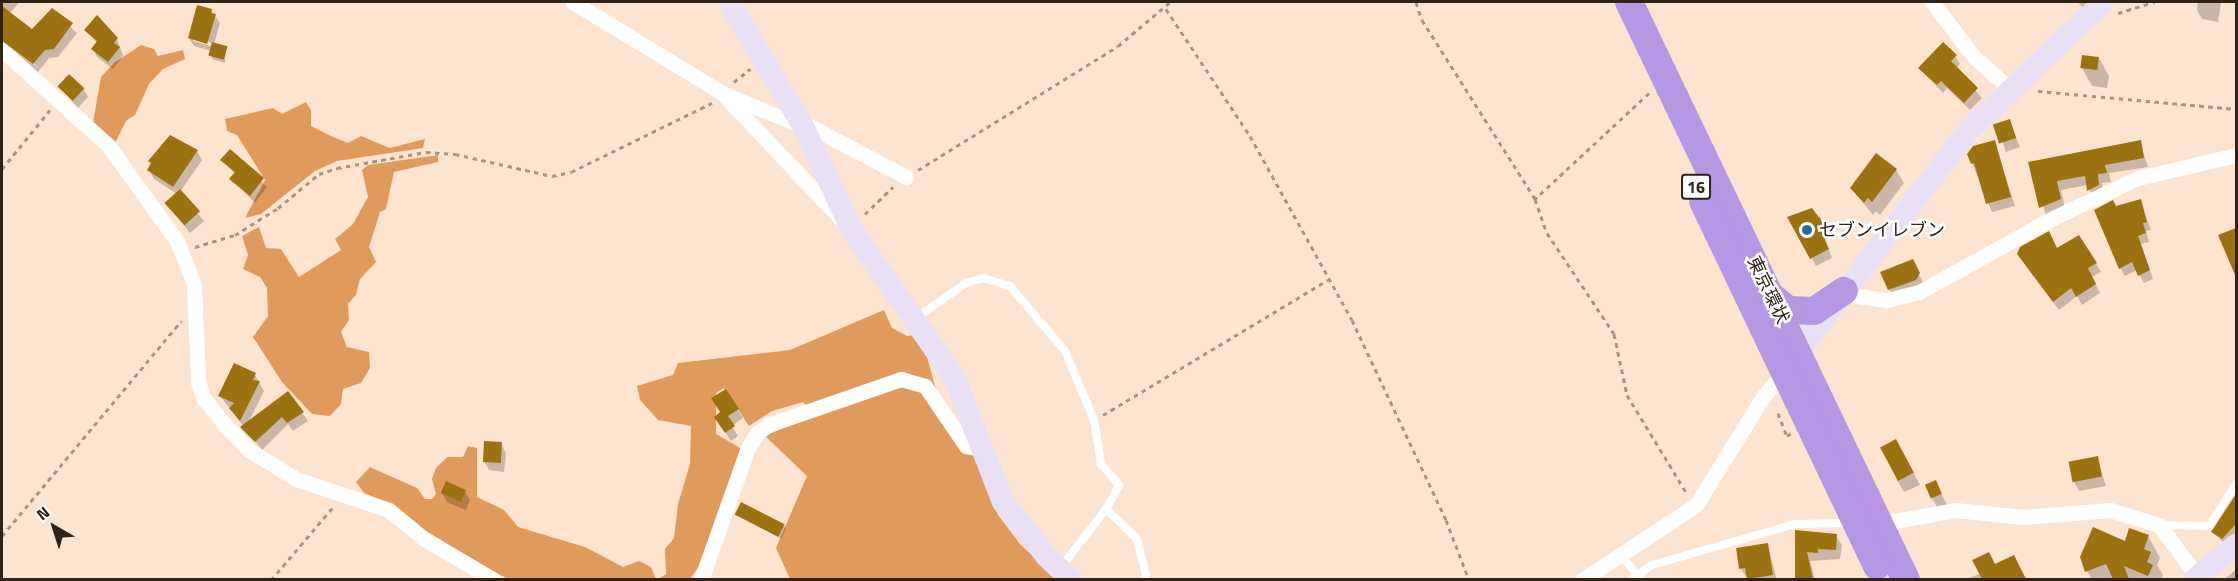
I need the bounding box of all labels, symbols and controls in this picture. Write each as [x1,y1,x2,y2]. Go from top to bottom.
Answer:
road number: 16 [1681,174,1711,200]
place label: セブンイレブン [1819,219,1945,241]
marker: セブンイレブン [1800,223,1814,237]
street label: 東京環状 [1743,253,1793,327]
north arrow [24,497,84,557]
text: N [31,500,55,526]

